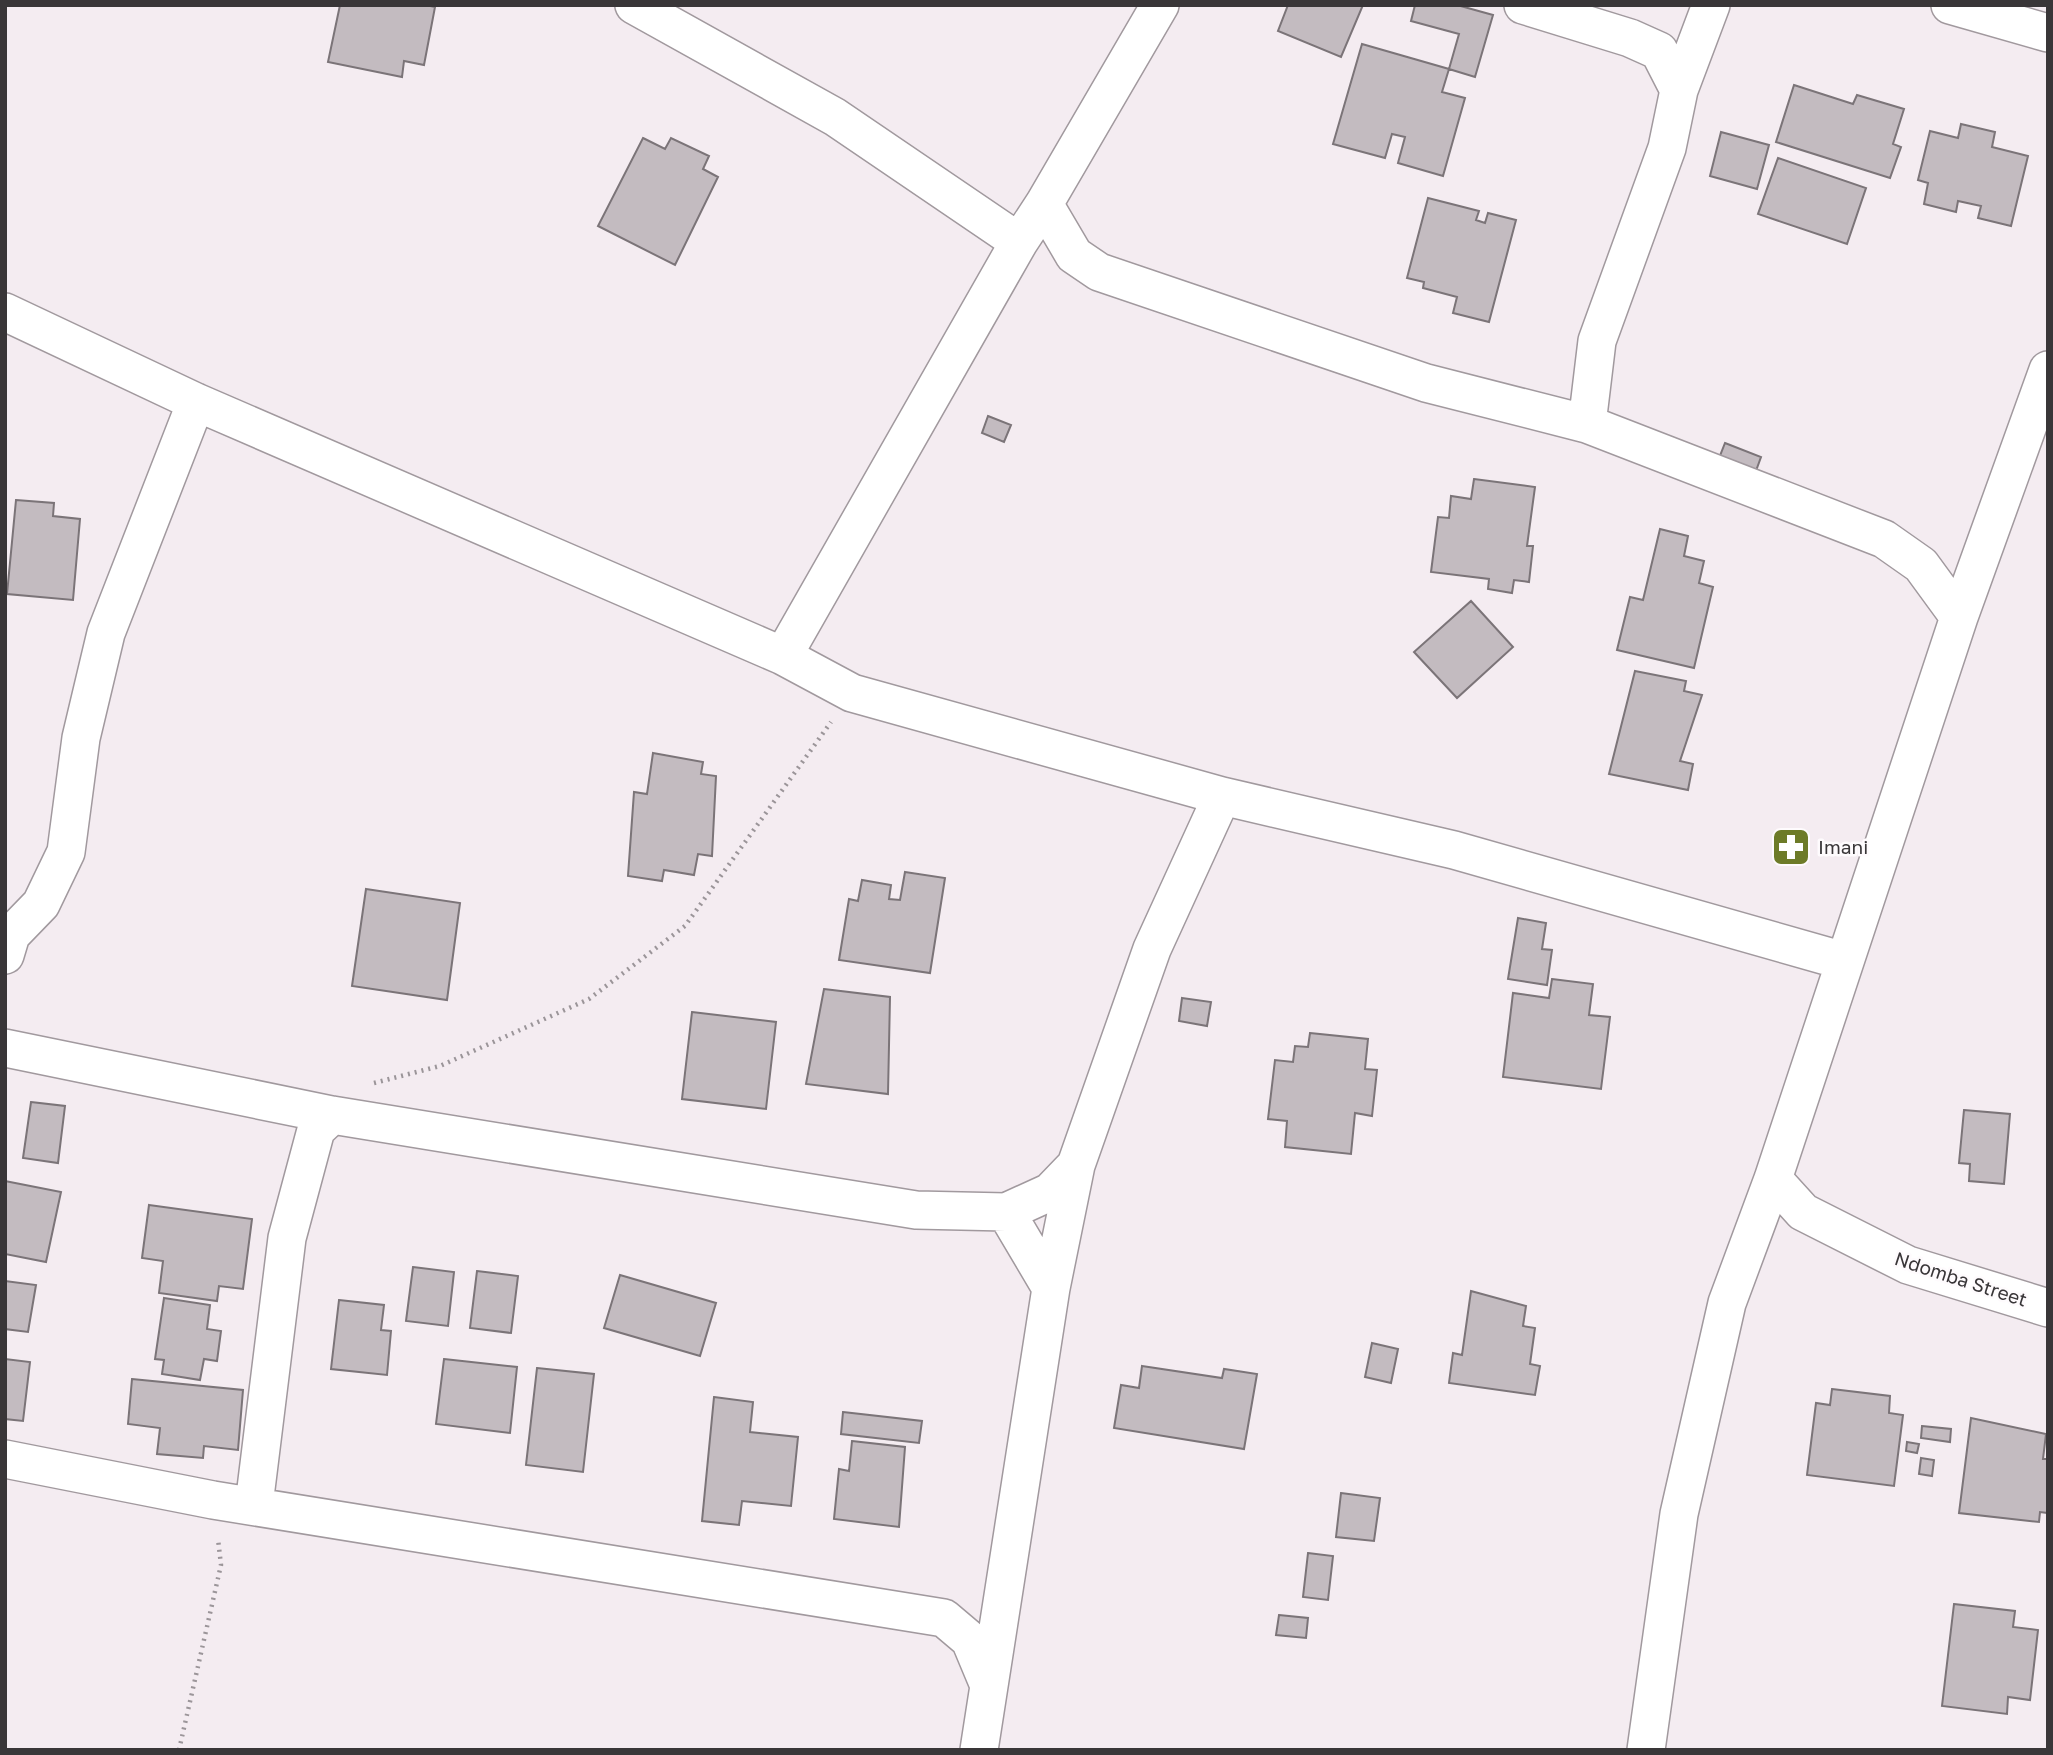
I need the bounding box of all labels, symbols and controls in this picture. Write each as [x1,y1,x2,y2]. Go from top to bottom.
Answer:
pharmacy icon: Imani [1770,826,1812,868]
place label: Imani [1818,835,1868,858]
street label: Ndomba Street [1892,1246,2030,1311]

